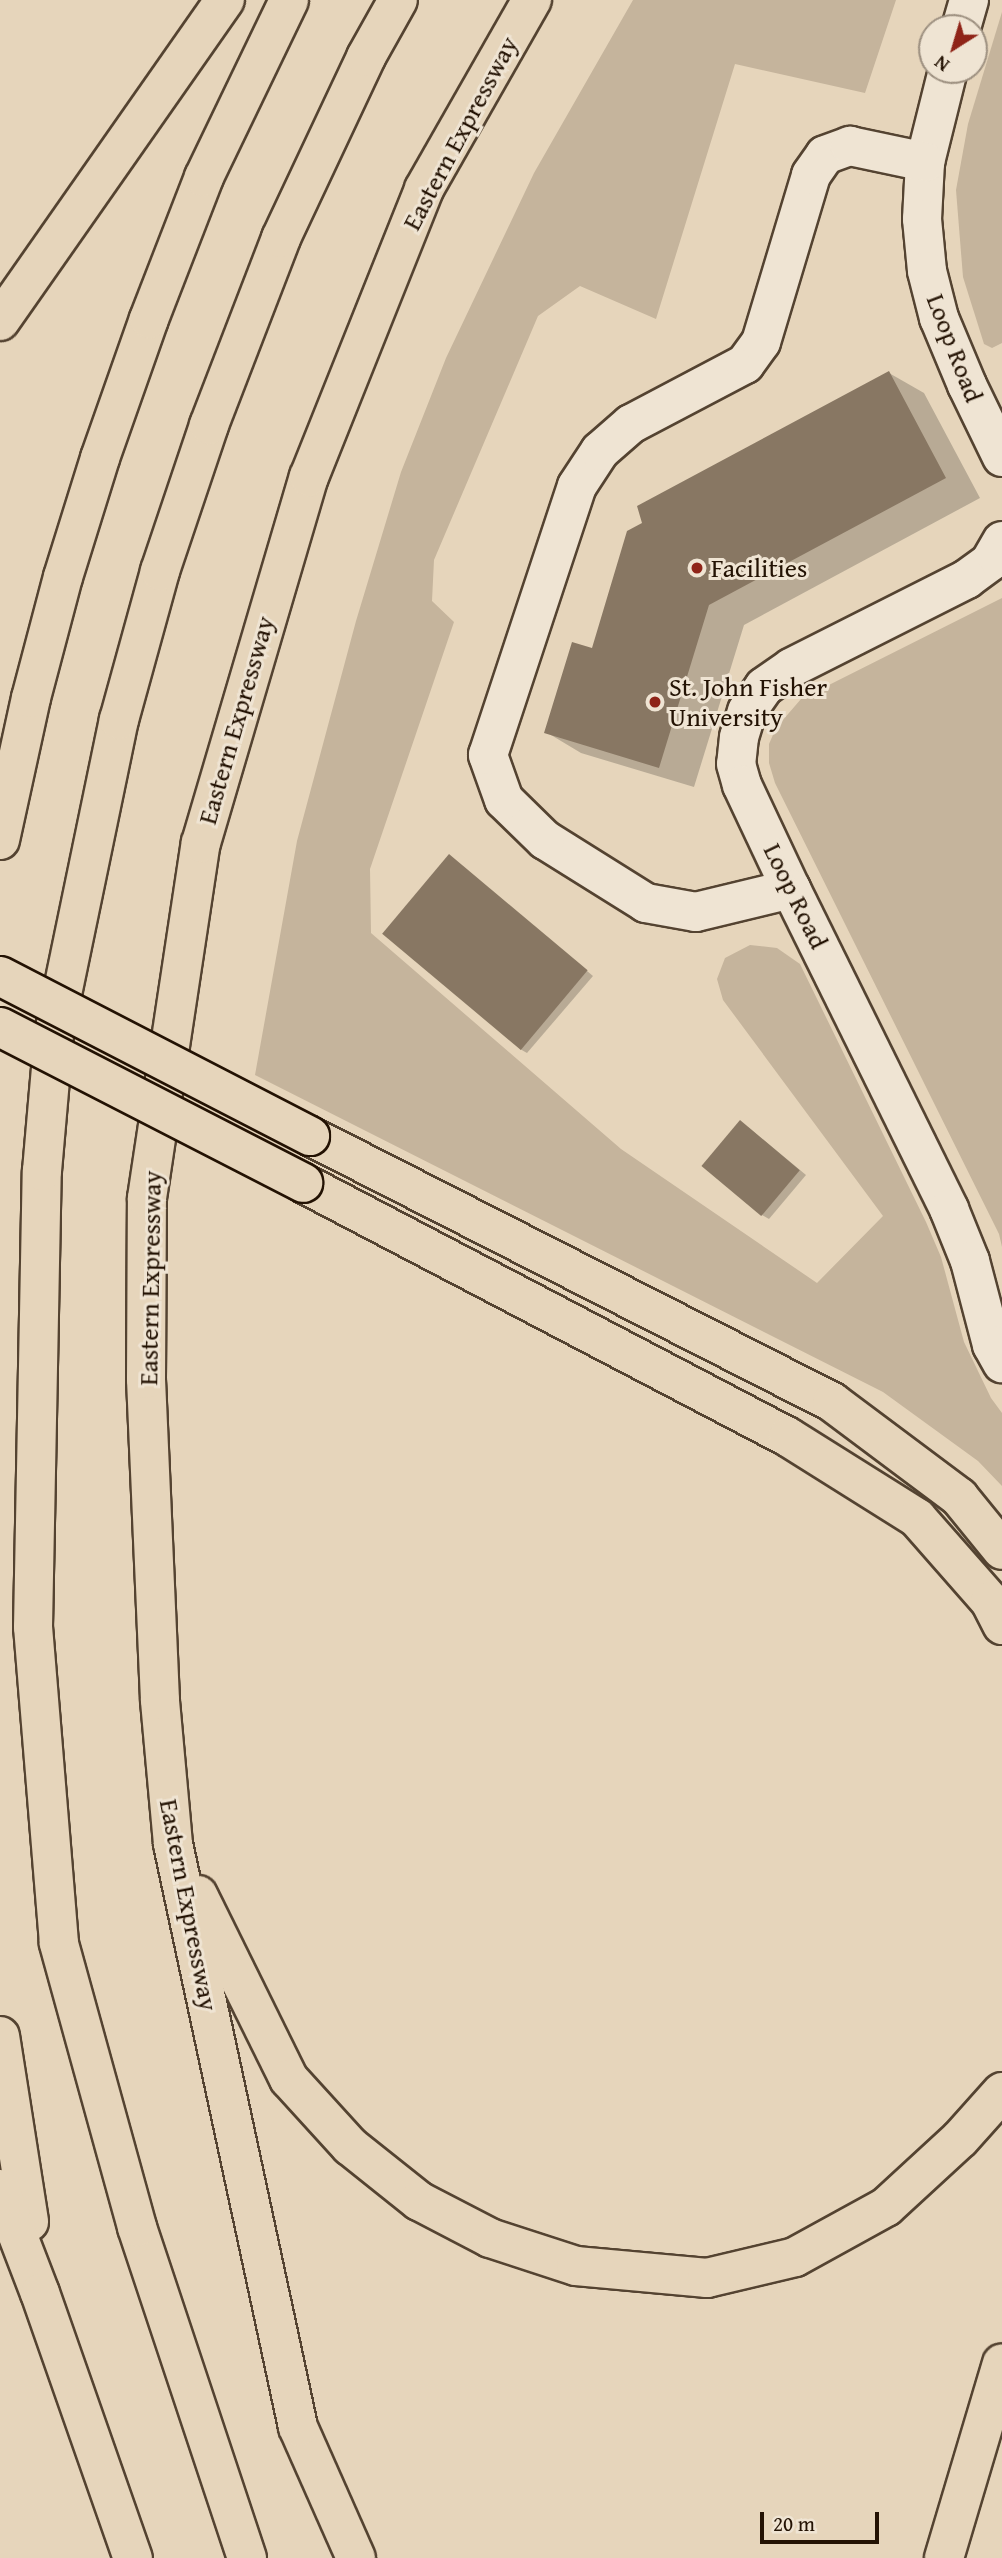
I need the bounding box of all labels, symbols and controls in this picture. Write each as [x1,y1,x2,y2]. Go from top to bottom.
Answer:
north arrow [918,14,988,84]
street label: Eastern Expressway [396,31,524,235]
text: N [928,49,955,79]
street label: Loop Road [920,289,990,407]
place label: Facilities [711,552,807,584]
marker: Facilities [689,560,705,576]
street label: Eastern Expressway [191,612,281,828]
place label: St. John Fisher University [669,671,827,732]
marker: St. John Fisher University [647,694,663,710]
street label: Loop Road [757,838,835,954]
street label: Eastern Expressway [133,1170,167,1386]
street label: Eastern Expressway [153,1796,225,2014]
scale bar [764,2498,883,2542]
text: 20 m [773,2508,815,2539]

